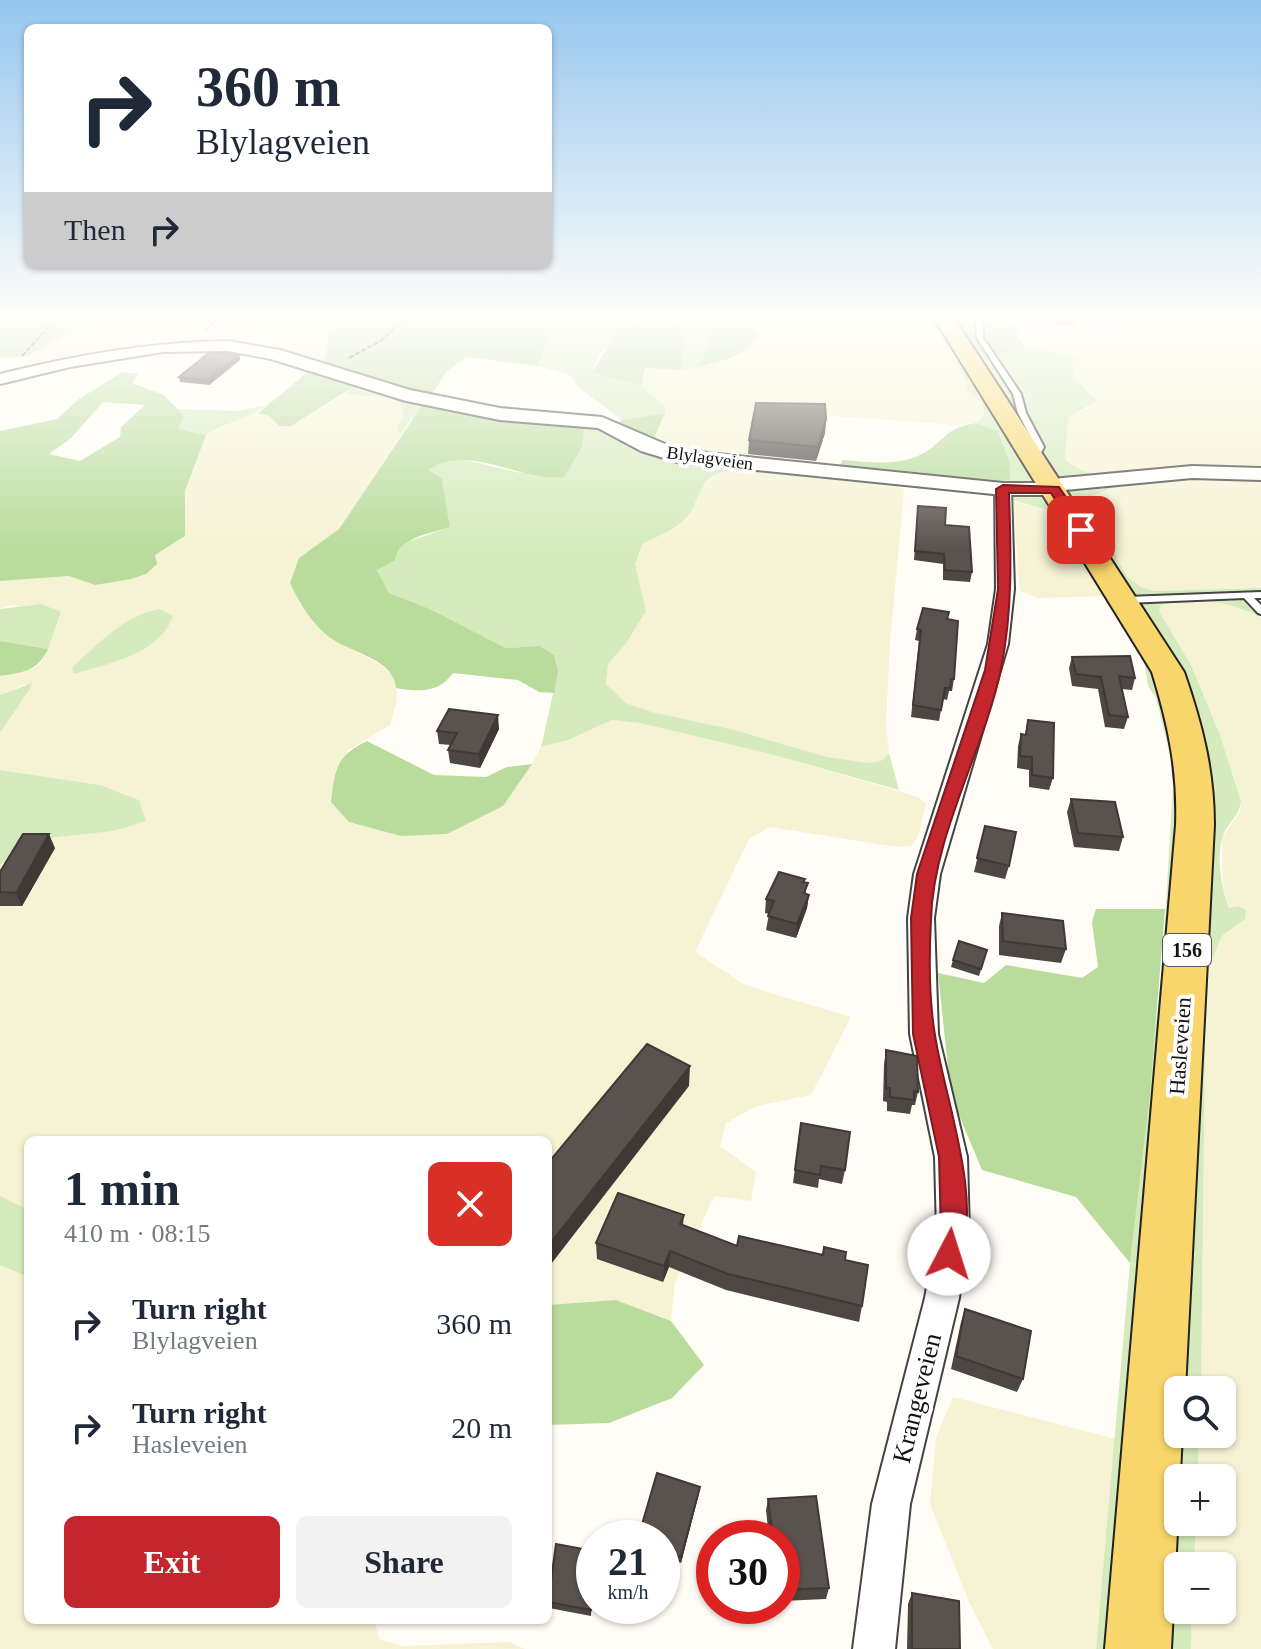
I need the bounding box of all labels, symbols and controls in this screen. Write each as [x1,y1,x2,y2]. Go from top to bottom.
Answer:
icon: right [64,56,168,160]
text: 360 m [196,56,341,118]
text: Blylagveien [196,122,370,162]
icon: right [142,208,186,252]
text: Then [64,213,126,246]
street label: Blylagveien [666,442,754,474]
pin [1047,496,1115,564]
icon: arrive [1059,508,1103,552]
road number: 156 [1163,934,1211,966]
street label: Hasleveien [1164,996,1196,1096]
text: 1 min [64,1162,180,1215]
button: close [428,1162,512,1246]
position arrow [907,1212,991,1296]
text: 410 m · 08:15 [64,1219,211,1248]
text: Turn right [132,1292,267,1325]
icon: right [64,1302,108,1346]
text: 360 m [436,1307,512,1340]
text: Blylagveien [132,1326,258,1355]
street label: Krangeveien [887,1330,947,1466]
map controls [1164,1376,1236,1624]
button: search [1164,1376,1236,1448]
text: Turn right [132,1396,267,1429]
icon: right [64,1406,108,1450]
text: 20 m [451,1411,512,1444]
text: Hasleveien [132,1430,248,1459]
button: + [1164,1464,1236,1536]
button: Exit [64,1516,280,1608]
button: Share [296,1516,512,1608]
speed limit sign: 30 [696,1520,800,1624]
text: 21 [608,1539,648,1584]
button: − [1164,1552,1236,1624]
text: km/h [607,1581,649,1603]

